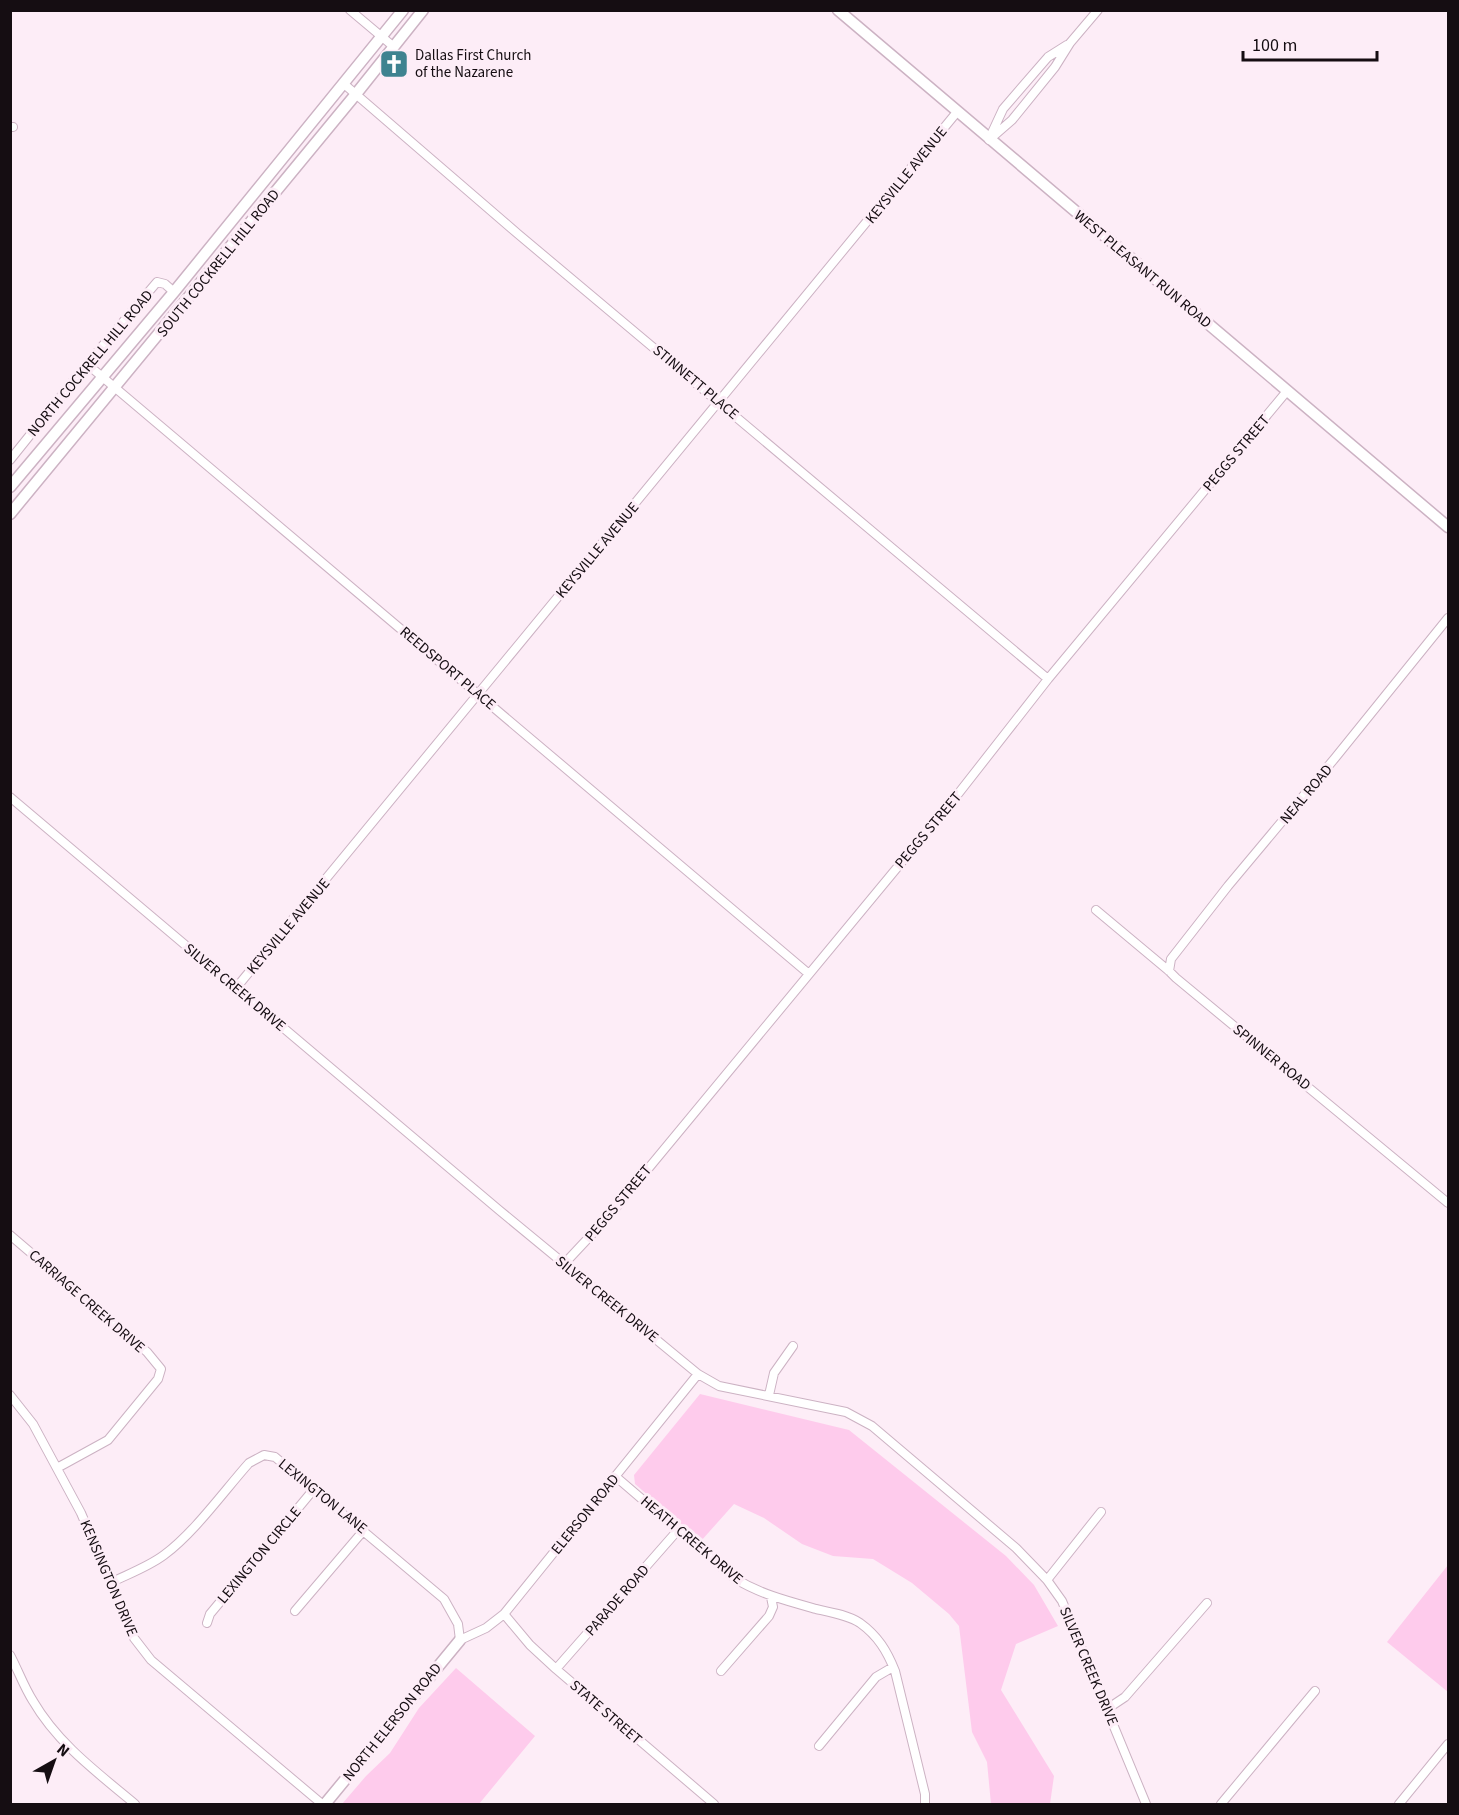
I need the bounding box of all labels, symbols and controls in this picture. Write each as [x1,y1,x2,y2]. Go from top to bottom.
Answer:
scale bar [1243,24,1376,62]
text: 100 m [1252,33,1297,58]
place label: Dallas First Church of the Nazarene [415,45,532,83]
church icon: Dallas First Church of the Nazarene [378,48,410,80]
street label: KEYSVILLE AVENUE [861,122,952,228]
street label: SOUTH COCKRELL HILL ROAD [152,185,285,342]
street label: WEST PLEASANT RUN ROAD [1069,205,1216,333]
street label: NORTH COCKRELL HILL ROAD [23,286,158,441]
street label: STINNETT PLACE [648,340,743,425]
street label: PEGGS STREET [1198,411,1275,496]
street label: KEYSVILLE AVENUE [551,498,644,603]
street label: REEDSPORT PLACE [395,622,500,715]
street label: NEAL ROAD [1275,760,1337,829]
street label: PEGGS STREET [890,788,967,873]
street label: KEYSVILLE AVENUE [242,874,335,979]
street label: SILVER CREEK DRIVE [179,938,290,1036]
street label: SPINNER ROAD [1228,1019,1315,1095]
street label: PEGGS STREET [580,1161,657,1246]
street label: CARRIAGE CREEK DRIVE [24,1245,149,1358]
street label: SILVER CREEK DRIVE [551,1251,663,1348]
street label: LEXINGTON LANE [274,1454,372,1539]
street label: ELERSON ROAD [546,1470,624,1559]
street label: HEATH CREEK DRIVE [636,1491,747,1590]
street label: LEXINGTON CIRCLE [213,1502,306,1608]
street label: KENSINGTON DRIVE [75,1517,143,1640]
street label: PARADE ROAD [580,1560,654,1641]
street label: SILVER CREEK DRIVE [1054,1604,1123,1729]
street label: NORTH ELERSON ROAD [338,1659,447,1786]
street label: STATE STREET [565,1675,646,1750]
north arrow [24,1731,84,1791]
text: N [52,1738,74,1762]

